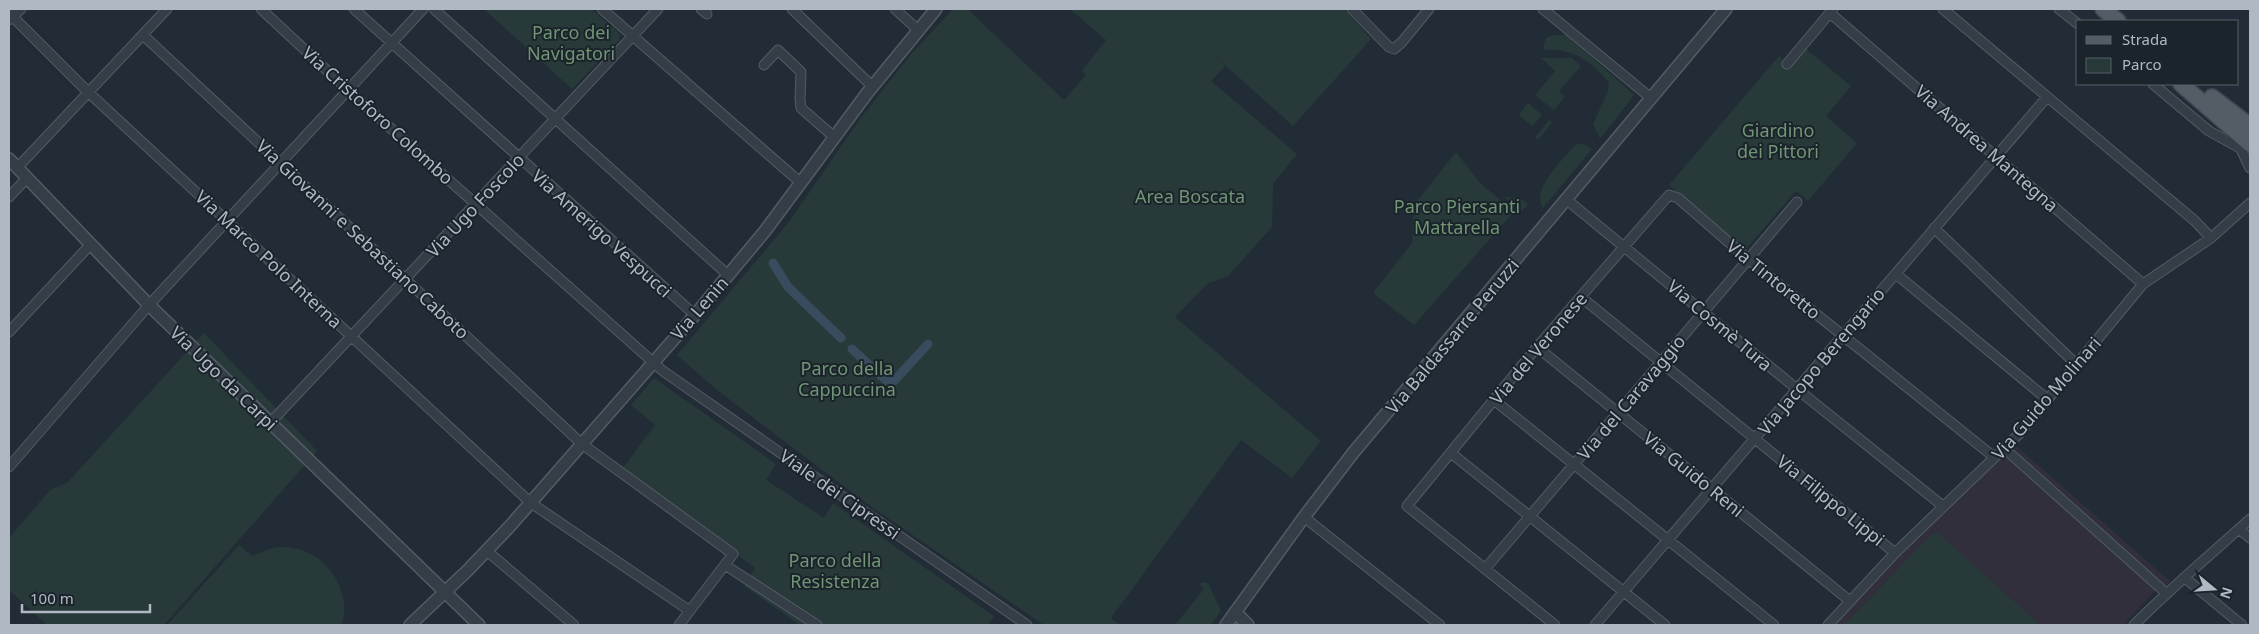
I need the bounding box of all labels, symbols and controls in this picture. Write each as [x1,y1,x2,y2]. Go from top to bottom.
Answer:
park label: Parco dei Navigatori [527,20,615,65]
legend [2076,20,2239,85]
text: Strada [2122,29,2168,49]
street label: Via Cristoforo Colombo [297,41,459,189]
text: Parco [2122,54,2162,74]
street label: Via Andrea Mantegna [1910,79,2064,217]
park label: Giardino dei Pittori [1737,118,1819,163]
street label: Via Giovanni e Sebastiano Caboto [251,134,475,344]
street label: Via Ugo Foscolo [421,148,529,262]
street label: Via Amerigo Vespucci [527,164,677,302]
park label: Area Boscata [1135,184,1245,208]
street label: Via Marco Polo Interna [190,185,348,333]
park label: Parco Piersanti Mattarella [1394,194,1520,239]
street label: Via Tintoretto [1722,234,1826,324]
street label: Via Baldassarre Peruzzi [1380,253,1524,419]
street label: Via Lenin [665,271,733,345]
street label: Via Cosmè Tura [1662,274,1778,376]
street label: Via Jacopo Berengario [1752,282,1890,440]
street label: Via del Veronese [1484,287,1592,409]
street label: Via Ugo da Carpi [165,321,283,435]
street label: Via del Caravaggio [1572,329,1690,465]
street label: Via Guido Molinari [1986,331,2106,465]
park label: Parco della Cappuccina [798,356,896,401]
street label: Via Guido Reni [1639,426,1749,522]
street label: Viale dei Cipressi [775,444,905,544]
street label: Via Filippo Lippi [1772,449,1890,551]
park label: Parco della Resistenza [789,548,881,593]
north arrow [2189,564,2239,614]
scale bar [22,582,150,614]
text: N [2216,585,2238,602]
text: 100 m [30,588,74,608]

